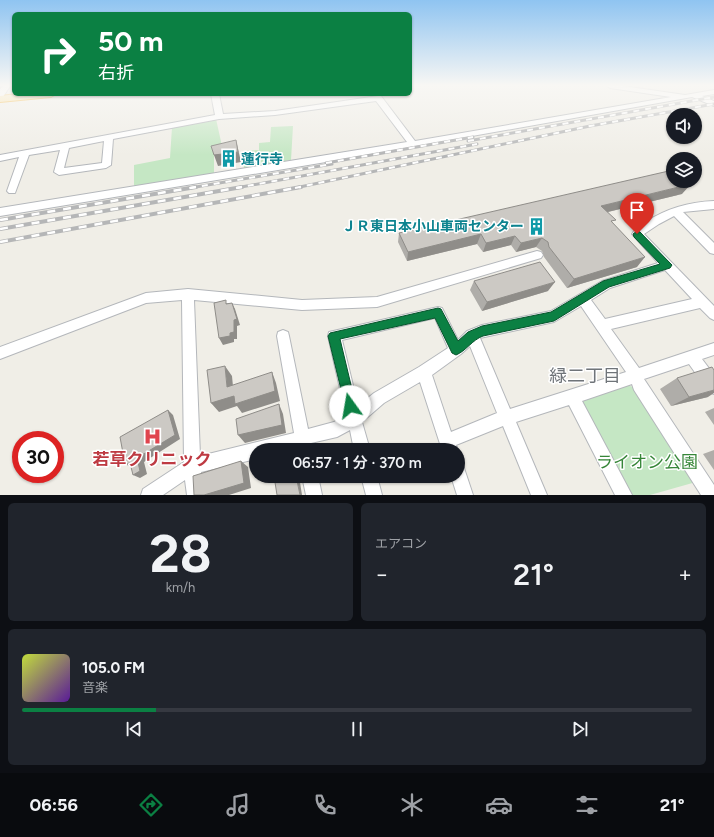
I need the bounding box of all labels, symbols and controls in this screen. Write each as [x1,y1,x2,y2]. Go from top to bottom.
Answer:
text: 50 m [98,24,164,58]
icon: right [32,28,84,80]
text: 右折 [98,62,134,84]
map controls [666,108,702,188]
button: sound [666,108,702,144]
building icon: 蓮行寺 [218,149,238,169]
place label: 蓮行寺 [241,151,283,168]
button: layers [666,152,702,188]
pin [620,193,654,234]
icon: arrive [626,199,648,221]
building icon: ＪＲ東日本小山車両センター [527,216,547,236]
place label: ＪＲ東日本小山車両センター [342,218,524,235]
district label: 緑二丁目 [549,365,621,387]
position arrow [329,385,371,427]
hospital icon: 若草クリニック [142,427,162,447]
speed limit sign: 30 [12,431,64,483]
place label: 若草クリニック [93,449,212,469]
park label: ライオン公園 [596,452,698,472]
text: 06:57 · 1 分 · 370 m [292,454,422,472]
text: 28 [150,523,211,585]
text: エアコン [375,536,427,551]
text: 21° [513,556,554,593]
text: − [375,561,389,588]
text: + [678,561,692,588]
text: km/h [166,580,195,595]
text: 105.0 FM [82,659,145,677]
text: 音楽 [82,680,108,695]
icon: previous [123,718,145,740]
icon: pause [346,718,368,740]
icon: next [569,718,591,740]
icon: directions [137,791,165,819]
icon: music [224,791,252,819]
icon: phone [311,791,339,819]
icon: climate [398,791,426,819]
icon: car [485,791,513,819]
icon: filters [573,791,601,819]
text: 06:56 [30,794,78,816]
text: 21° [660,794,684,816]

